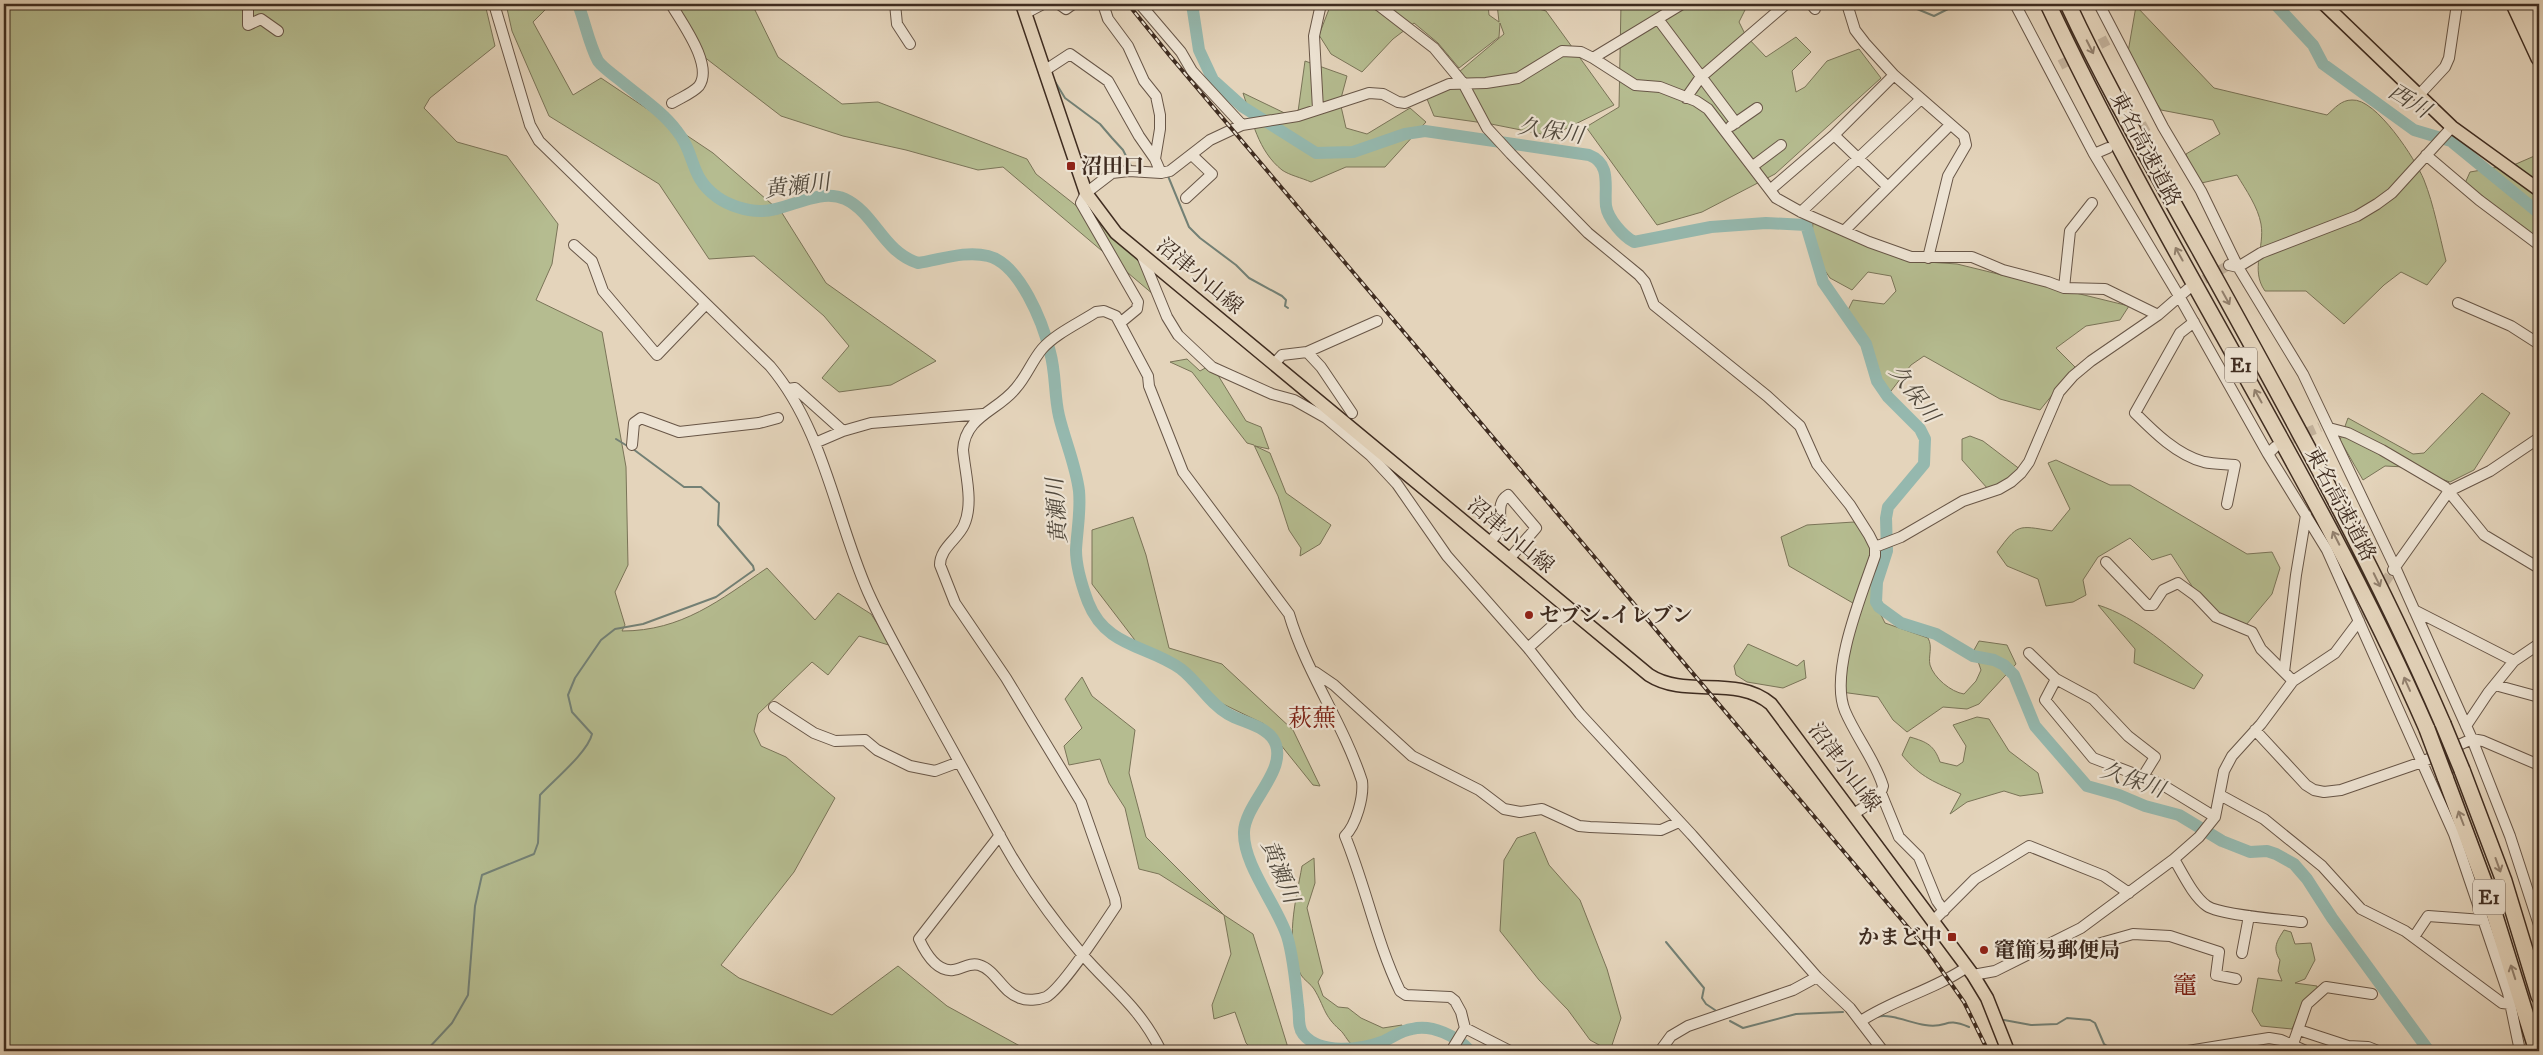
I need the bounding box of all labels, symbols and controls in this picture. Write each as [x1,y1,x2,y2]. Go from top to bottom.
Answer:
one-way arrow [2085,40,2095,55]
water label: 西川 [2383,78,2437,125]
street label: 東名高速道路 [2104,88,2186,211]
water label: 久保川 [1516,113,1587,150]
place label: 沼田口 [1081,154,1144,180]
marker: 沼田口 [1065,160,1077,172]
water label: 黄瀬川 [763,169,834,204]
street label: 沼津小山線 [1151,233,1248,320]
one-way arrow [2173,247,2183,261]
one-way arrow [2221,290,2231,305]
road number: E1 [2225,348,2257,382]
water label: 久保川 [1883,359,1946,430]
one-way arrow [2253,388,2263,403]
street label: 東名高速道路 [2299,443,2381,566]
water label: 黄瀬川 [1042,475,1073,545]
street label: 沼津小山線 [1462,492,1559,579]
one-way arrow [2331,531,2341,546]
one-way arrow [2373,572,2382,587]
place label: セブン-イレブン [1539,603,1693,629]
marker: セブン-イレブン [1523,609,1535,621]
one-way arrow [2402,677,2412,692]
district label: 萩蕪 [1288,704,1336,734]
street label: 沼津小山線 [1802,718,1886,817]
water label: 久保川 [2097,757,2170,805]
one-way arrow [2456,811,2465,826]
water label: 黄瀬川 [1255,836,1305,909]
one-way arrow [2494,857,2503,873]
road number: E1 [2473,880,2505,914]
place label: かまど中 [1858,925,1942,951]
marker: かまど中 [1946,931,1958,943]
place label: 竃簡易郵便局 [1994,938,2120,964]
marker: 竃簡易郵便局 [1978,944,1990,956]
one-way arrow [2508,964,2518,980]
district label: 竈 [2173,971,2197,1001]

